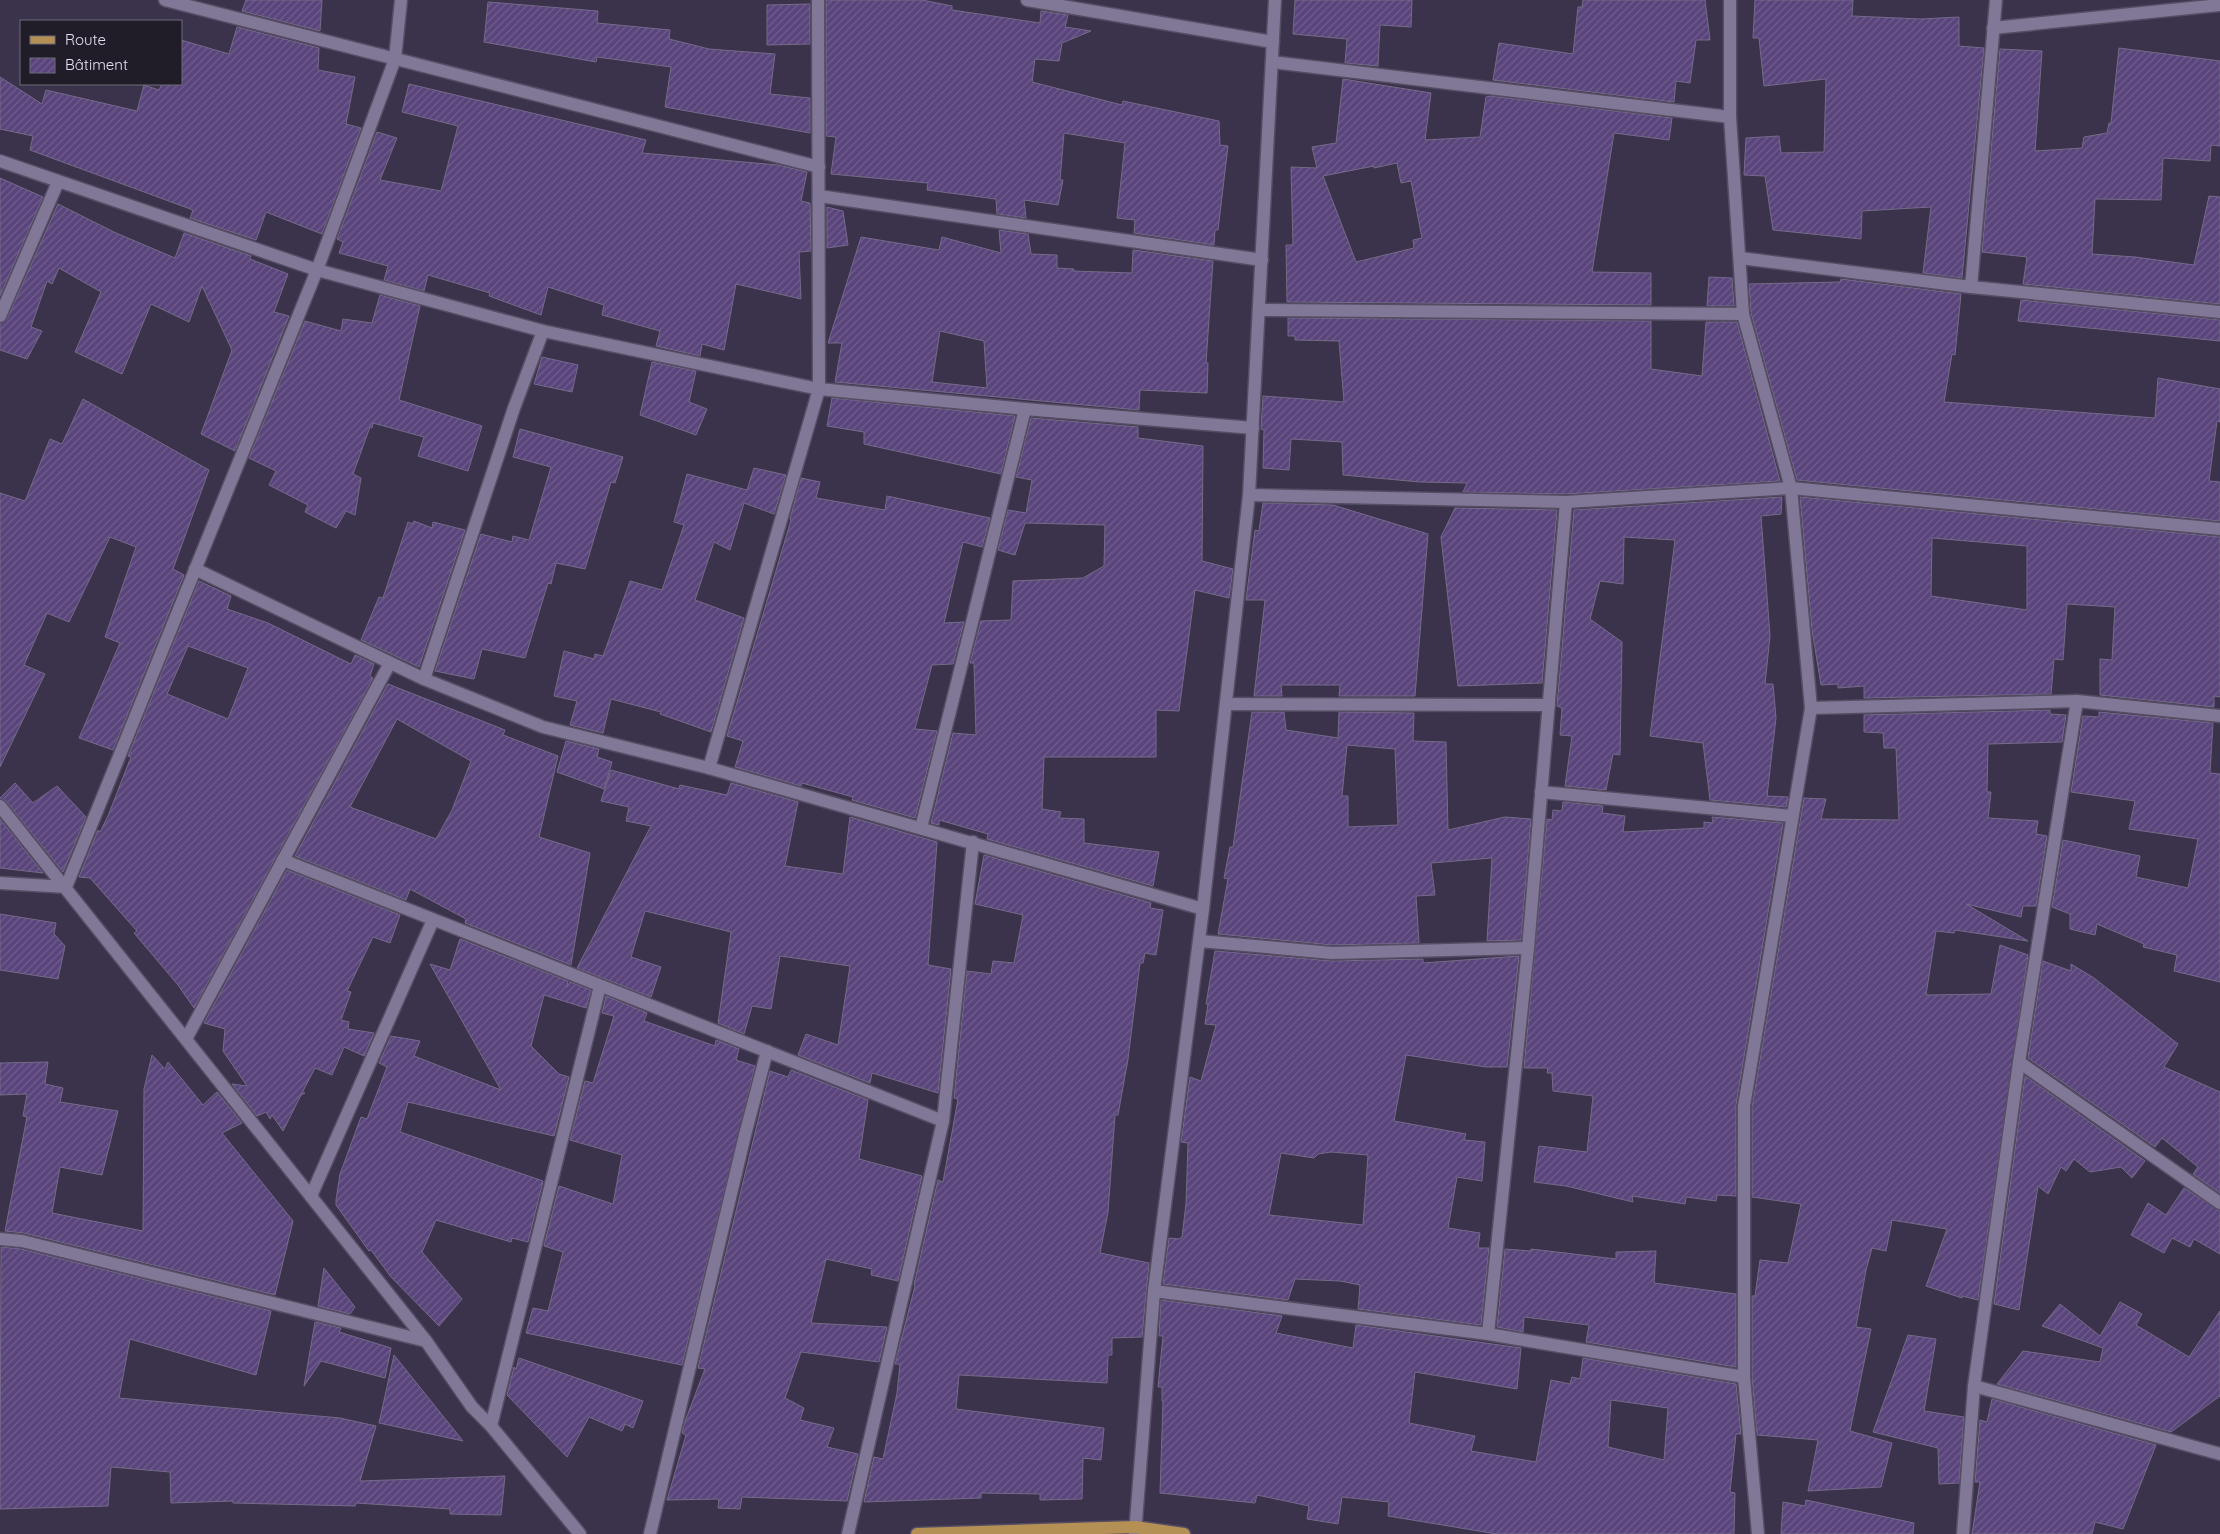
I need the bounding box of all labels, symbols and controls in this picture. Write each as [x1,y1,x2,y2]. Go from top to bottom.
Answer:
legend [20,20,182,85]
text: Route [65,30,106,49]
text: Bâtiment [65,55,128,74]

